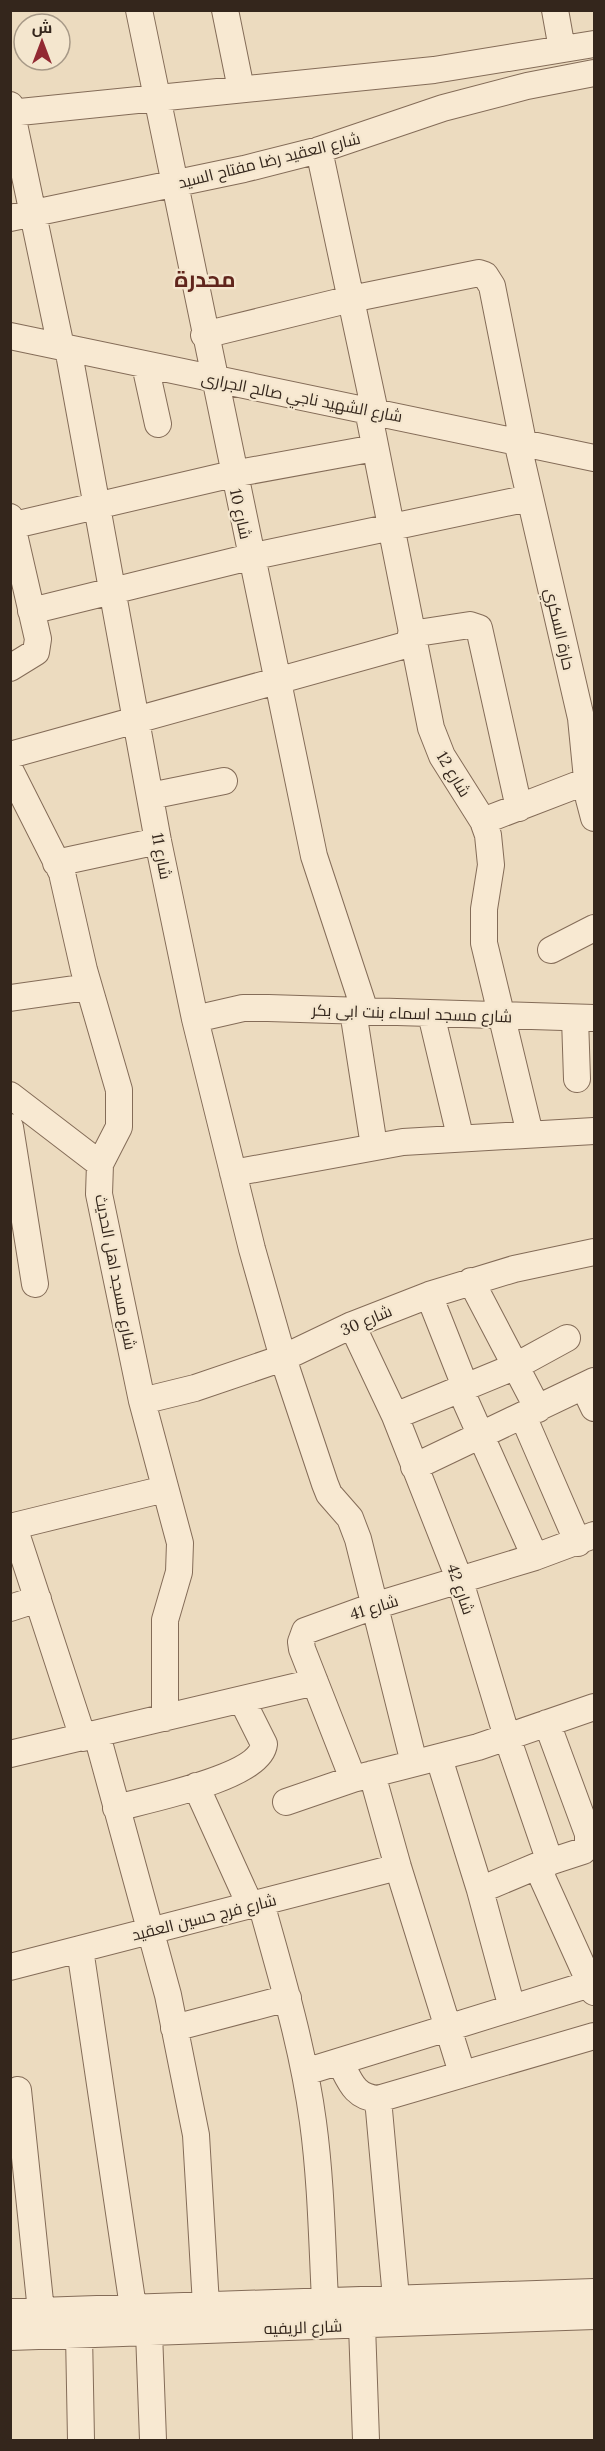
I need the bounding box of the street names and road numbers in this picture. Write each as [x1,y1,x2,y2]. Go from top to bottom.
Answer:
street label: شارع العقيد رضا مفتاح السيد [176,128,363,194]
street label: شارع الشهيد ناجي صالح الجرارى [199,368,404,430]
street label: شارع 10 [224,487,256,541]
street label: حارة السكري [537,586,579,673]
street label: شارع 12 [431,748,475,801]
street label: شارع 11 [146,831,176,881]
street label: شارع مسجد اسماء بنت ابى بكر [310,999,512,1028]
street label: شارع مسجد اهل الحديث [89,1192,141,1352]
street label: شارع 30 [337,1300,396,1342]
street label: شارع 42 [441,1561,479,1618]
street label: شارع 41 [347,1590,401,1626]
street label: شارع فرج حسين العقيد [130,1889,279,1947]
street label: شارع الريفيه [263,2316,343,2340]

